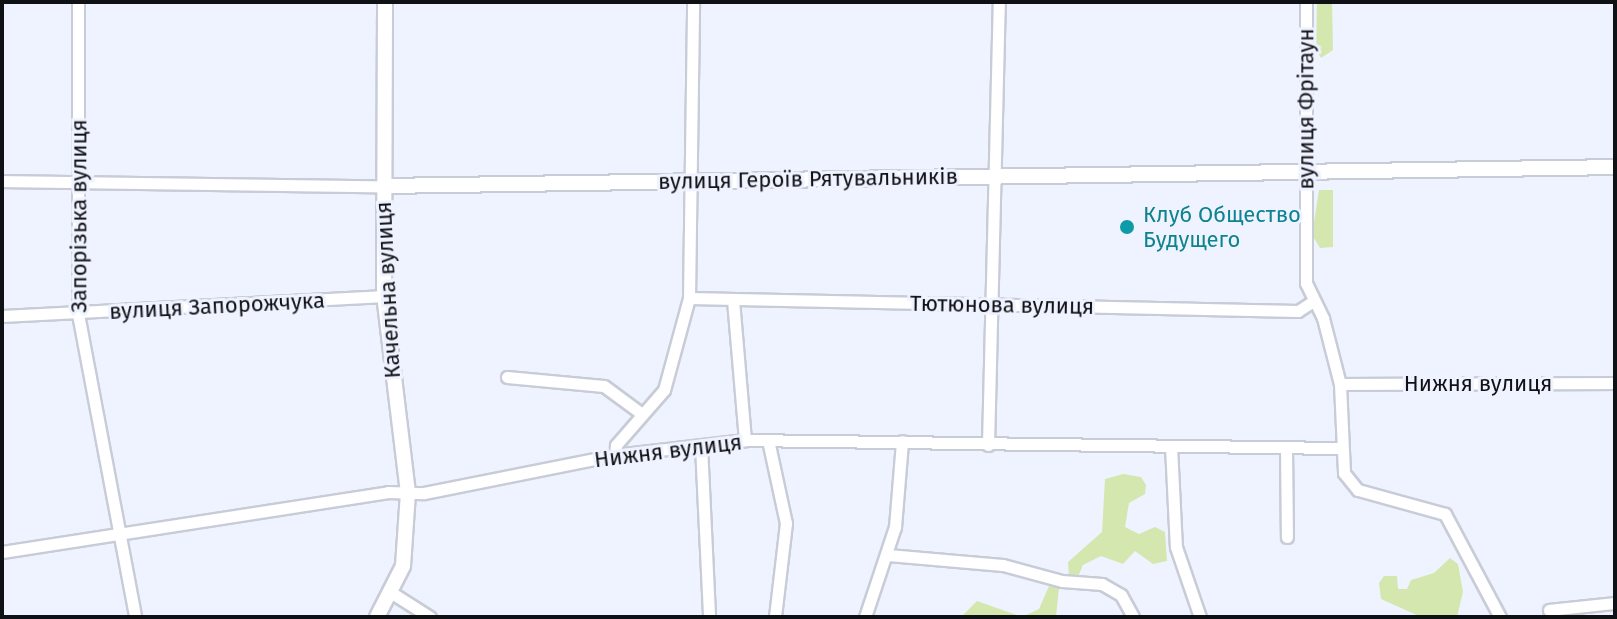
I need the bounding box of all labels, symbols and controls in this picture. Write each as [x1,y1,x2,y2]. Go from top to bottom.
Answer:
street label: вулиця Фрітаун [1293,28,1319,190]
street label: Запорізька вулиця [66,119,92,313]
street label: вулиця Героїв Рятувальників [658,163,958,195]
street label: Качельна вулиця [370,201,406,379]
place label: Клуб Общество Будущего [1143,201,1301,252]
marker: Клуб Общество Будущего [1118,218,1136,236]
street label: вулиця Запорожчука [109,287,325,325]
street label: Тютюнова вулиця [910,290,1094,320]
street label: Нижня вулиця [1404,371,1552,397]
street label: Нижня вулиця [593,429,743,473]

